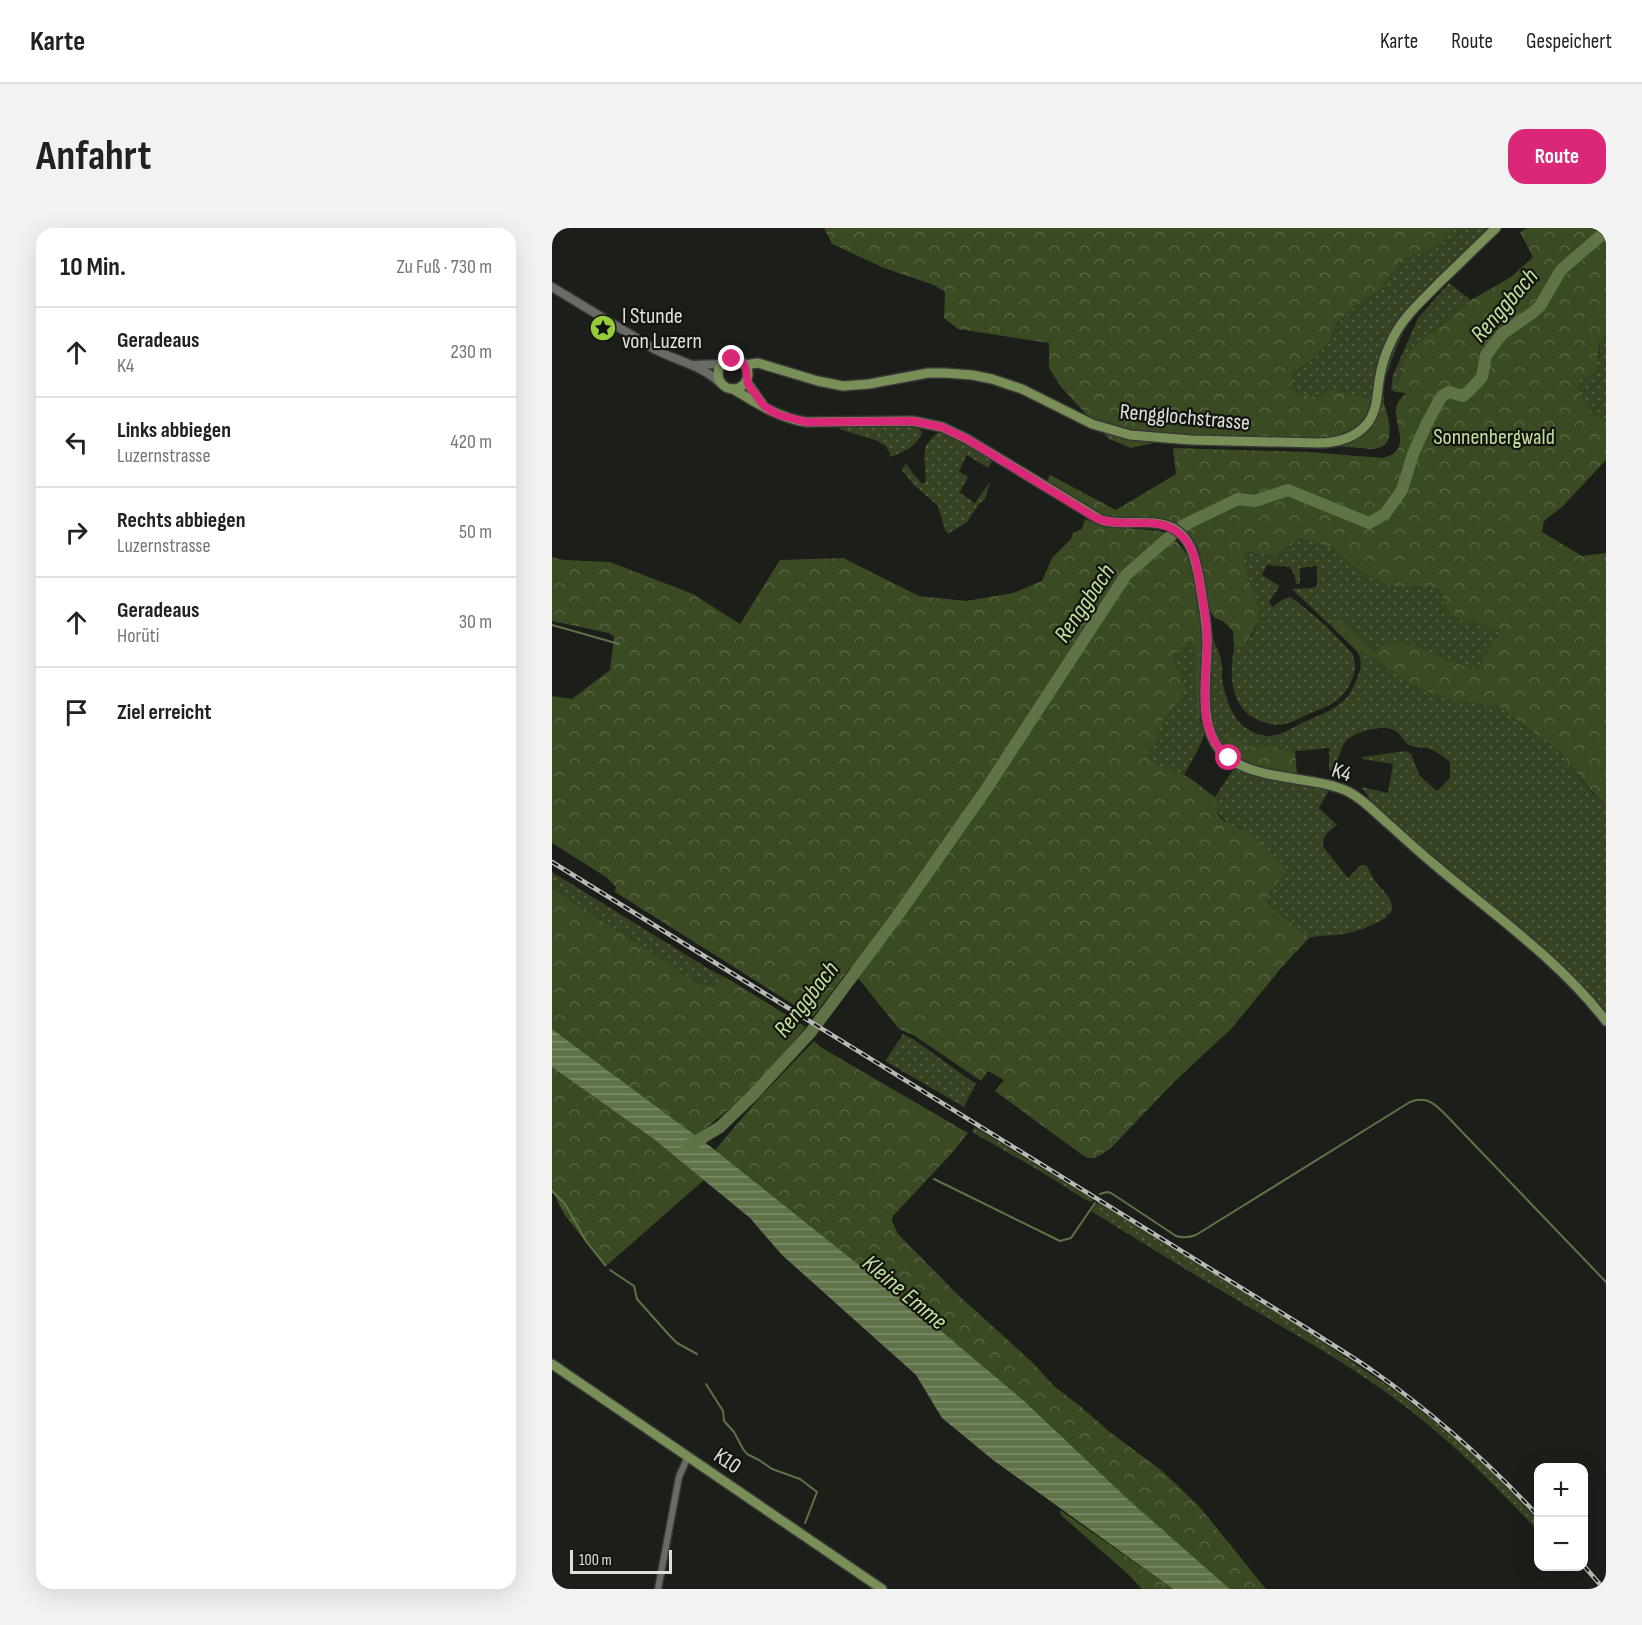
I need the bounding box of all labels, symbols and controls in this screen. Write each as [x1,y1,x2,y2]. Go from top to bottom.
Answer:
text: Karte [30,25,85,58]
text: Karte [1380,29,1418,54]
text: Route [1451,29,1493,54]
text: Gespeichert [1526,29,1612,54]
button: Route [1508,129,1606,184]
text: Anfahrt [36,131,151,182]
text: 10 Min. [60,252,126,283]
text: Zu Fuß · 730 m [396,255,492,279]
water label: Renggbach [1464,262,1544,348]
place label: I Stunde von Luzern [622,303,702,355]
place icon: I Stunde von Luzern [588,313,618,343]
text: Geradeaus [117,327,200,354]
icon: ahead [60,336,93,369]
text: 230 m [450,340,492,364]
route end [718,345,744,371]
text: K4 [117,354,134,378]
street label: Rengglochstrasse [1119,398,1251,437]
text: Links abbiegen [117,417,231,444]
park label: Sonnenbergwald [1433,424,1555,451]
icon: left [60,426,93,459]
text: 420 m [450,430,492,454]
text: Luzernstrasse [117,444,211,468]
text: Rechts abbiegen [117,507,246,534]
icon: right [60,516,93,549]
text: 50 m [459,520,492,544]
text: Luzernstrasse [117,534,211,558]
water label: Renggbach [1048,559,1121,648]
text: Geradeaus [117,597,200,624]
icon: ahead [60,606,93,639]
text: 30 m [459,610,492,634]
text: Horüti [117,624,159,648]
icon: arrive [60,696,93,729]
text: Ziel erreicht [117,699,212,726]
route start [1215,744,1241,770]
street label: K4 [1328,757,1355,788]
water label: Renggbach [768,956,845,1043]
water label: Kleine Emme [857,1249,953,1336]
street label: K10 [708,1442,746,1480]
map controls [1534,1463,1588,1571]
button: + [1534,1463,1588,1517]
button: − [1534,1517,1588,1571]
scale bar [570,1547,672,1574]
text: 100 m [579,1551,612,1570]

